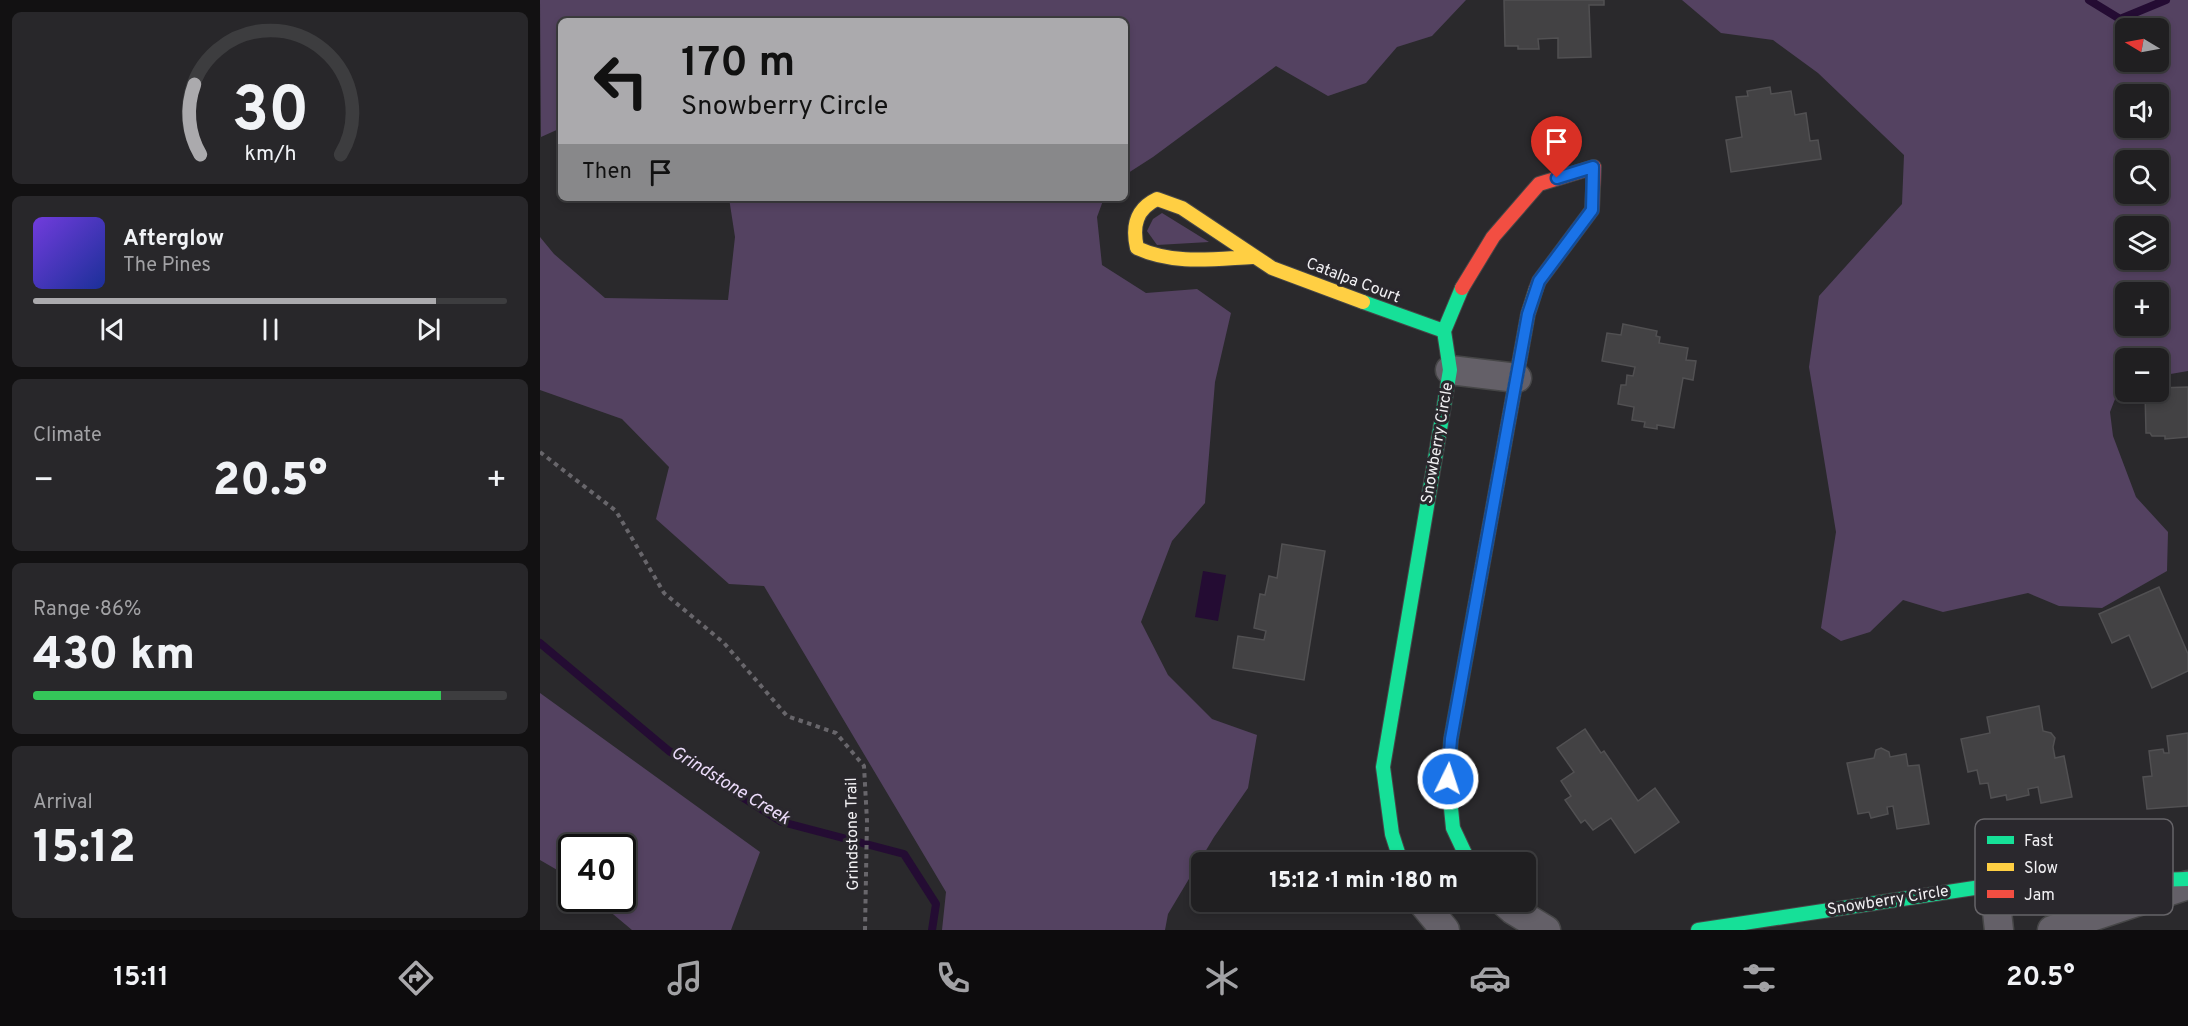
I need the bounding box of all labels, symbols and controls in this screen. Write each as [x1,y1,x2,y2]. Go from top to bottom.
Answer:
north arrow [2115,18,2169,72]
map controls [2115,18,2169,402]
text: 170 m [681,38,795,91]
icon: left [582,42,660,120]
text: 30 [231,74,309,153]
button: sound [2115,84,2169,138]
text: Snowberry Circle [681,90,888,124]
pin [1531,116,1582,178]
icon: arrive [1540,125,1573,158]
text: km/h [244,141,296,168]
button: search [2115,150,2169,204]
icon: arrive [644,156,677,189]
text: Then [582,159,632,186]
button: layers [2115,216,2169,270]
text: Afterglow [123,226,224,253]
text: The Pines [123,253,211,279]
street label: Catalpa Court [1303,254,1403,308]
button: + [2115,282,2169,336]
icon: previous [96,313,129,346]
icon: pause [254,313,287,346]
icon: next [412,313,445,346]
button: − [2115,348,2169,402]
street label: Snowberry Circle [1417,381,1459,505]
text: Climate [33,423,102,449]
text: 20.5° [213,454,327,511]
text: − [33,461,54,503]
text: + [486,461,507,503]
text: Range · 86% [33,597,141,623]
text: 430 km [33,628,195,685]
water label: Grindstone Creek [666,741,794,831]
position arrow [1416,747,1480,811]
street label: Grindstone Trail [842,777,864,891]
text: Arrival [33,790,93,816]
legend [1975,819,2173,915]
text: 15:12 [33,821,136,878]
text: Fast [2024,832,2054,852]
speed limit sign: 40 [558,834,636,912]
text: Slow [2024,859,2058,879]
text: 15:12 · 1 min · 180 m [1269,868,1458,895]
street label: Snowberry Circle [1826,882,1950,920]
text: Jam [2024,886,2055,906]
icon: directions [395,957,437,999]
icon: music [664,957,706,999]
icon: phone [932,957,974,999]
icon: climate [1201,957,1243,999]
icon: car [1469,957,1511,999]
icon: filters [1738,957,1780,999]
text: 15:11 [113,961,169,995]
text: 20.5° [2006,961,2075,995]

